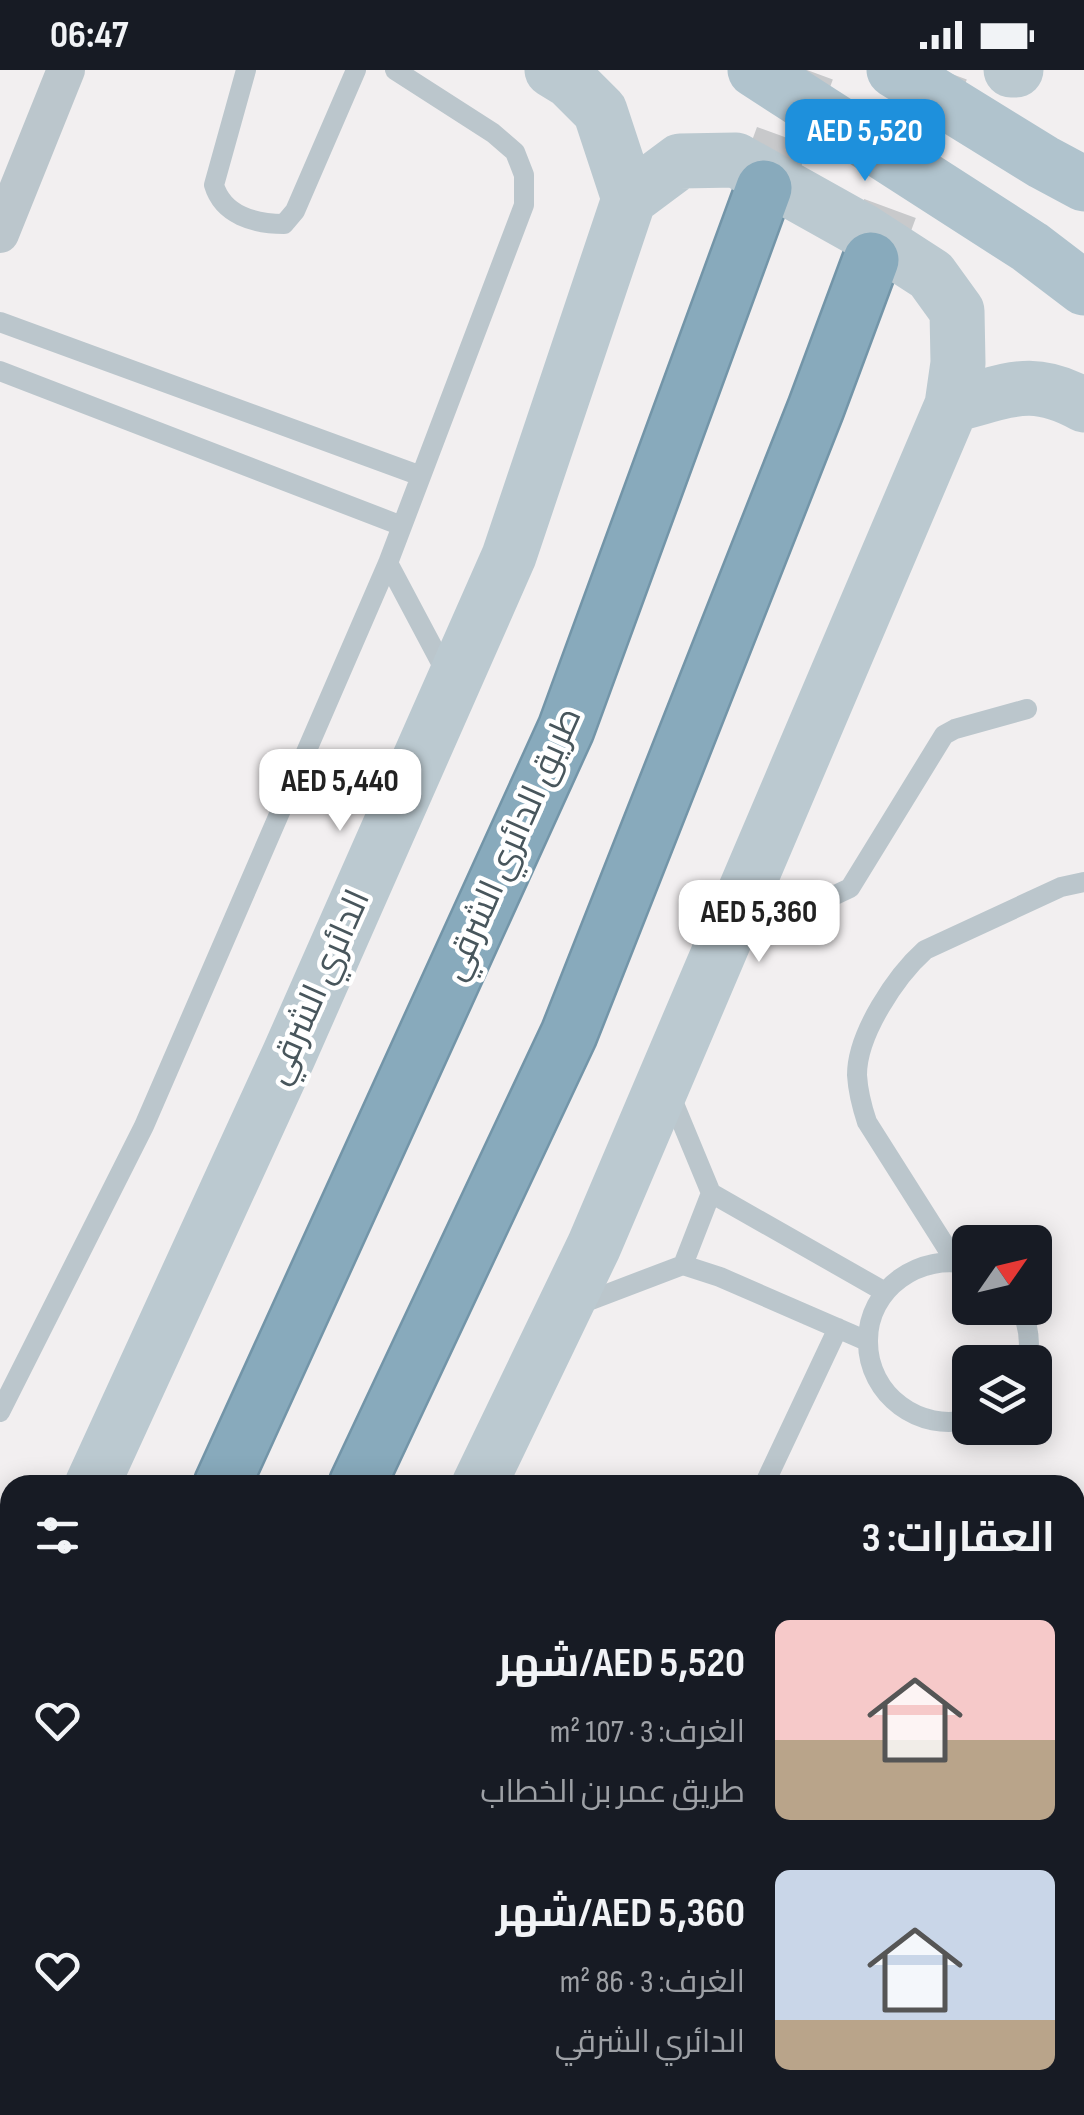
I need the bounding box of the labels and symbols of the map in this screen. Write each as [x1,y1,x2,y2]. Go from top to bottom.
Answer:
pin: AED 5,520 [751,99,979,184]
street label: طريق الدائري الشرقي [433,701,595,989]
pin: AED 5,440 [226,749,454,834]
pin: AED 5,360 [645,880,873,965]
street label: الدائري الشرقي [256,883,384,1092]
north arrow [952,1225,1052,1325]

